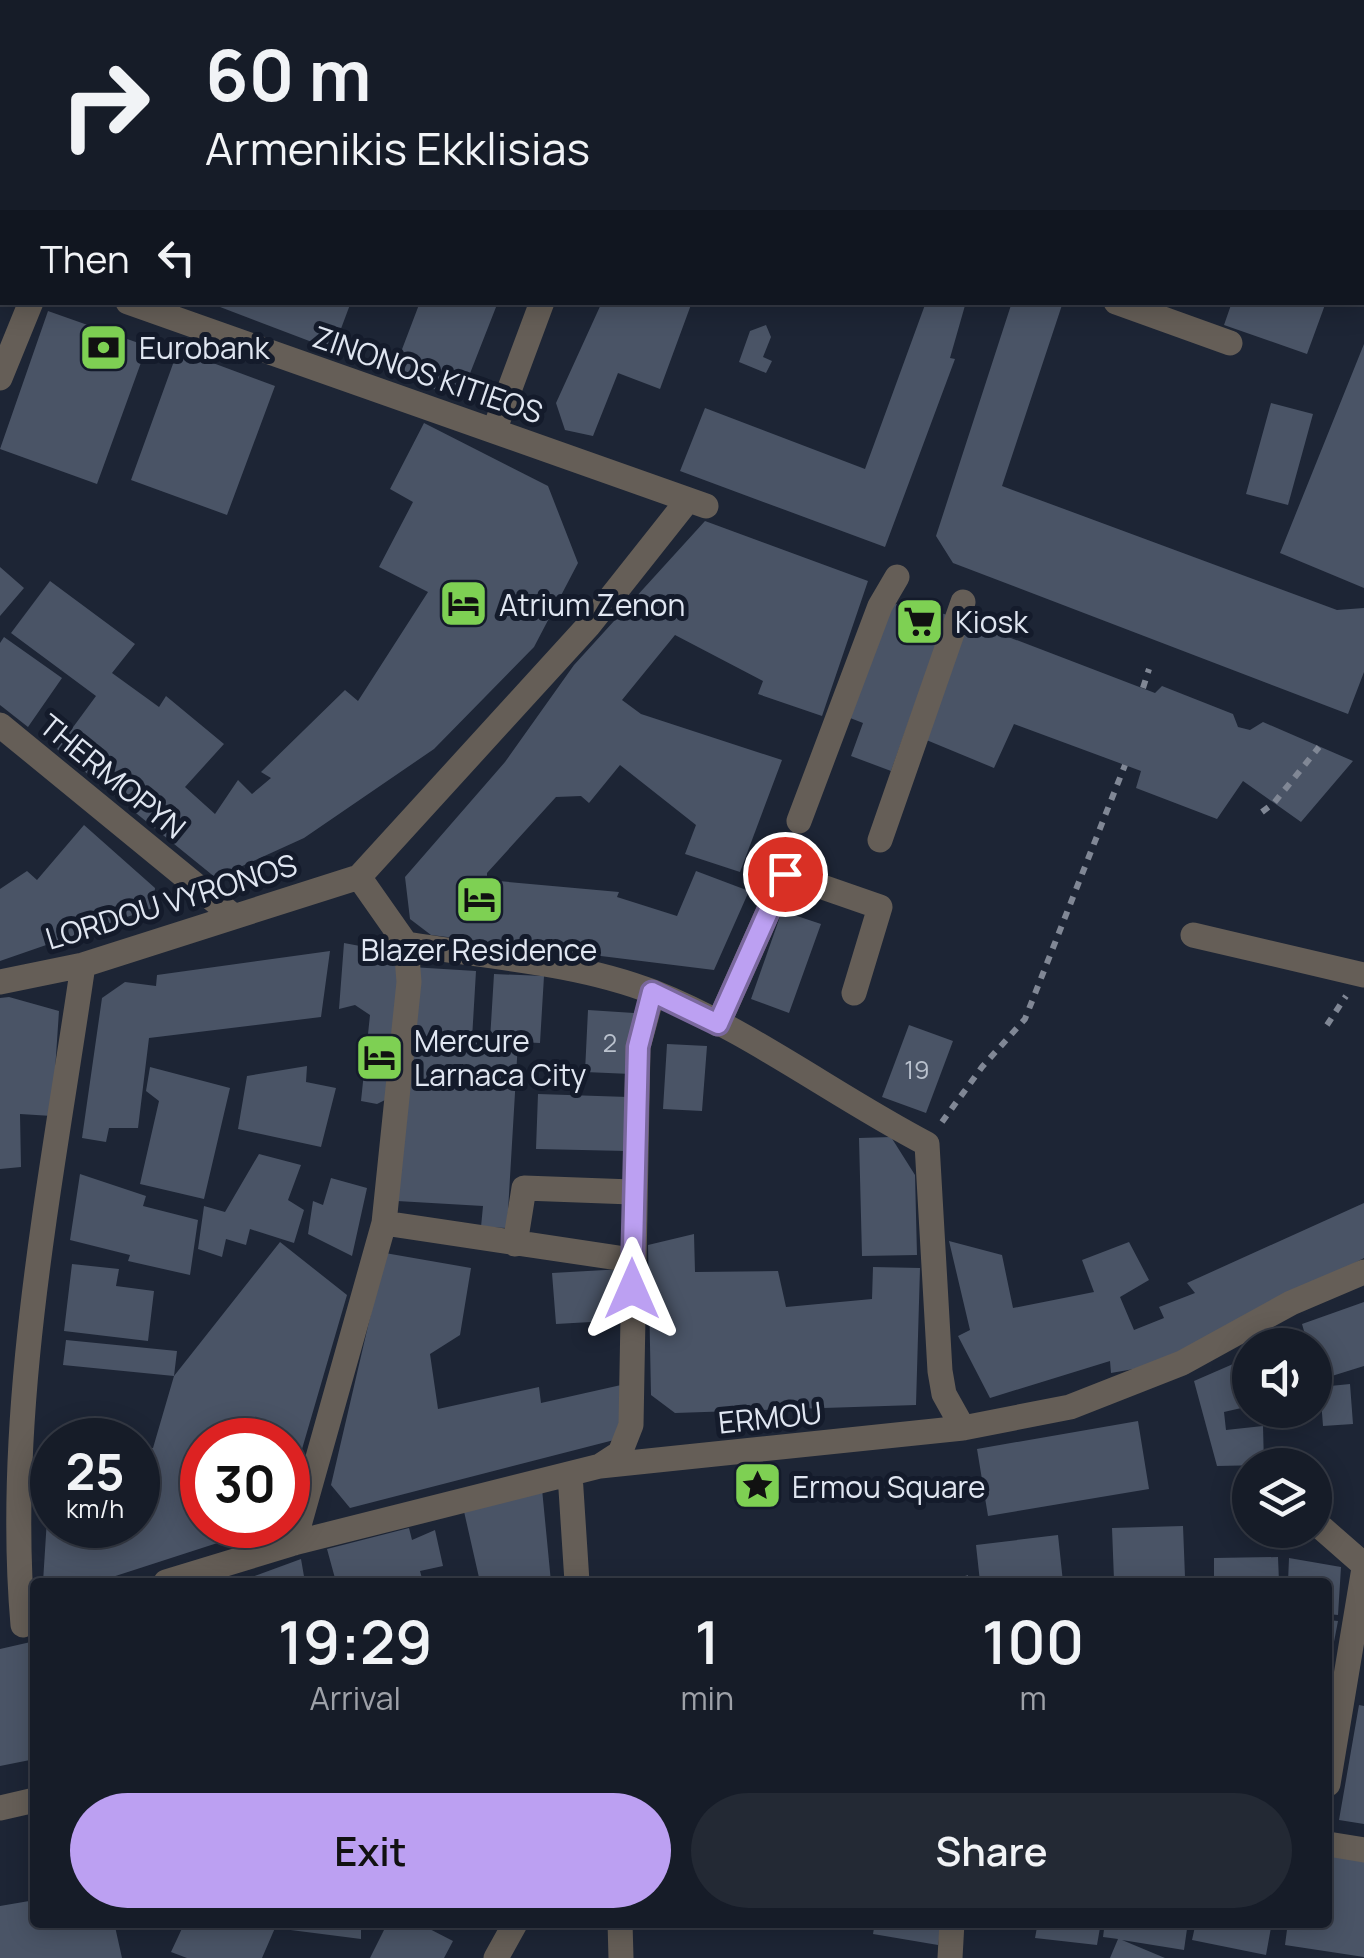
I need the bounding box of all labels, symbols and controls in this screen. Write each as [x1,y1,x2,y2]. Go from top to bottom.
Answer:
text: 60 m [205,26,372,122]
icon: right [40,40,170,170]
text: Armenikis Ekklisias [205,117,590,179]
icon: left [149,230,204,285]
text: Then [40,232,129,284]
street label: ZINONOS KITIEOS [308,315,548,433]
bank icon: Eurobank [78,321,130,373]
place label: Eurobank [139,327,270,368]
hotel icon: Atrium Zenon [438,578,490,630]
place label: Atrium Zenon [499,584,685,625]
supermarket icon: Kiosk [894,595,946,647]
place label: Kiosk [955,601,1029,642]
street label: THERMOPYN [31,704,195,848]
pin [743,832,828,917]
street label: LORDOU VYRONOS [40,843,302,959]
icon: arrive [758,847,813,902]
hotel icon: Blazer Residence [453,874,505,926]
place label: Blazer Residence [361,929,597,970]
place label: Mercure Larnaca City [414,1020,586,1095]
house number: 2 [603,1025,617,1060]
hotel icon: Mercure Larnaca City [353,1031,405,1083]
house number: 19 [904,1052,930,1087]
position arrow [580,1237,684,1341]
map controls [1232,1328,1332,1548]
button: sound [1232,1328,1332,1428]
street label: ERMOU [716,1391,824,1443]
speed limit sign: 30 [180,1418,310,1548]
text: 25 [65,1437,125,1505]
button: layers [1232,1448,1332,1548]
place icon: Ermou Square [731,1460,783,1512]
place label: Ermou Square [792,1466,986,1507]
text: km/h [66,1491,124,1526]
text: 19:29 [278,1600,433,1682]
text: 1 [695,1600,720,1682]
text: 100 [982,1600,1084,1682]
text: Arrival [310,1676,401,1720]
text: min [680,1676,734,1720]
text: m [1019,1676,1047,1720]
button: Exit [70,1793,671,1908]
button: Share [691,1793,1292,1908]

